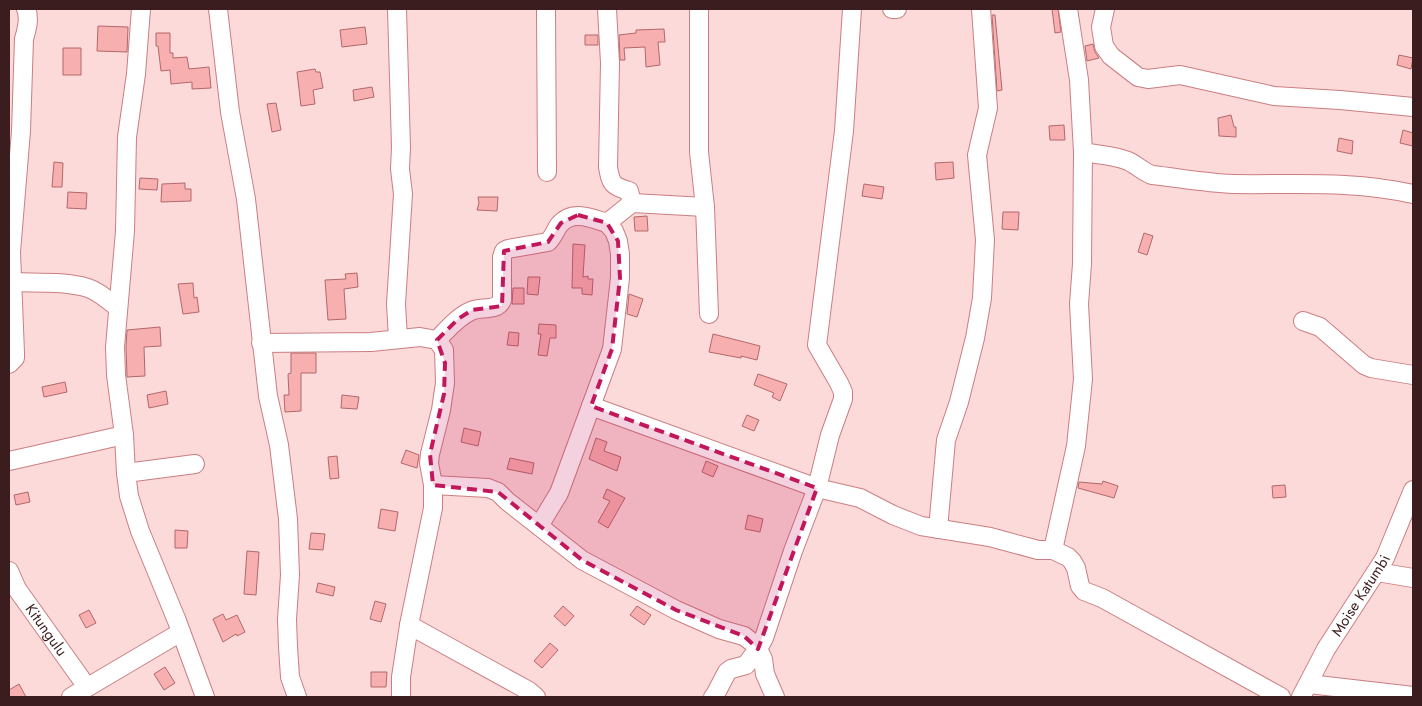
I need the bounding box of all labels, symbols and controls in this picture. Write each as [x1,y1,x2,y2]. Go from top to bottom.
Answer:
street label: Moise Katumbi [1326,552,1396,641]
street label: Kitungulu [20,599,73,661]

